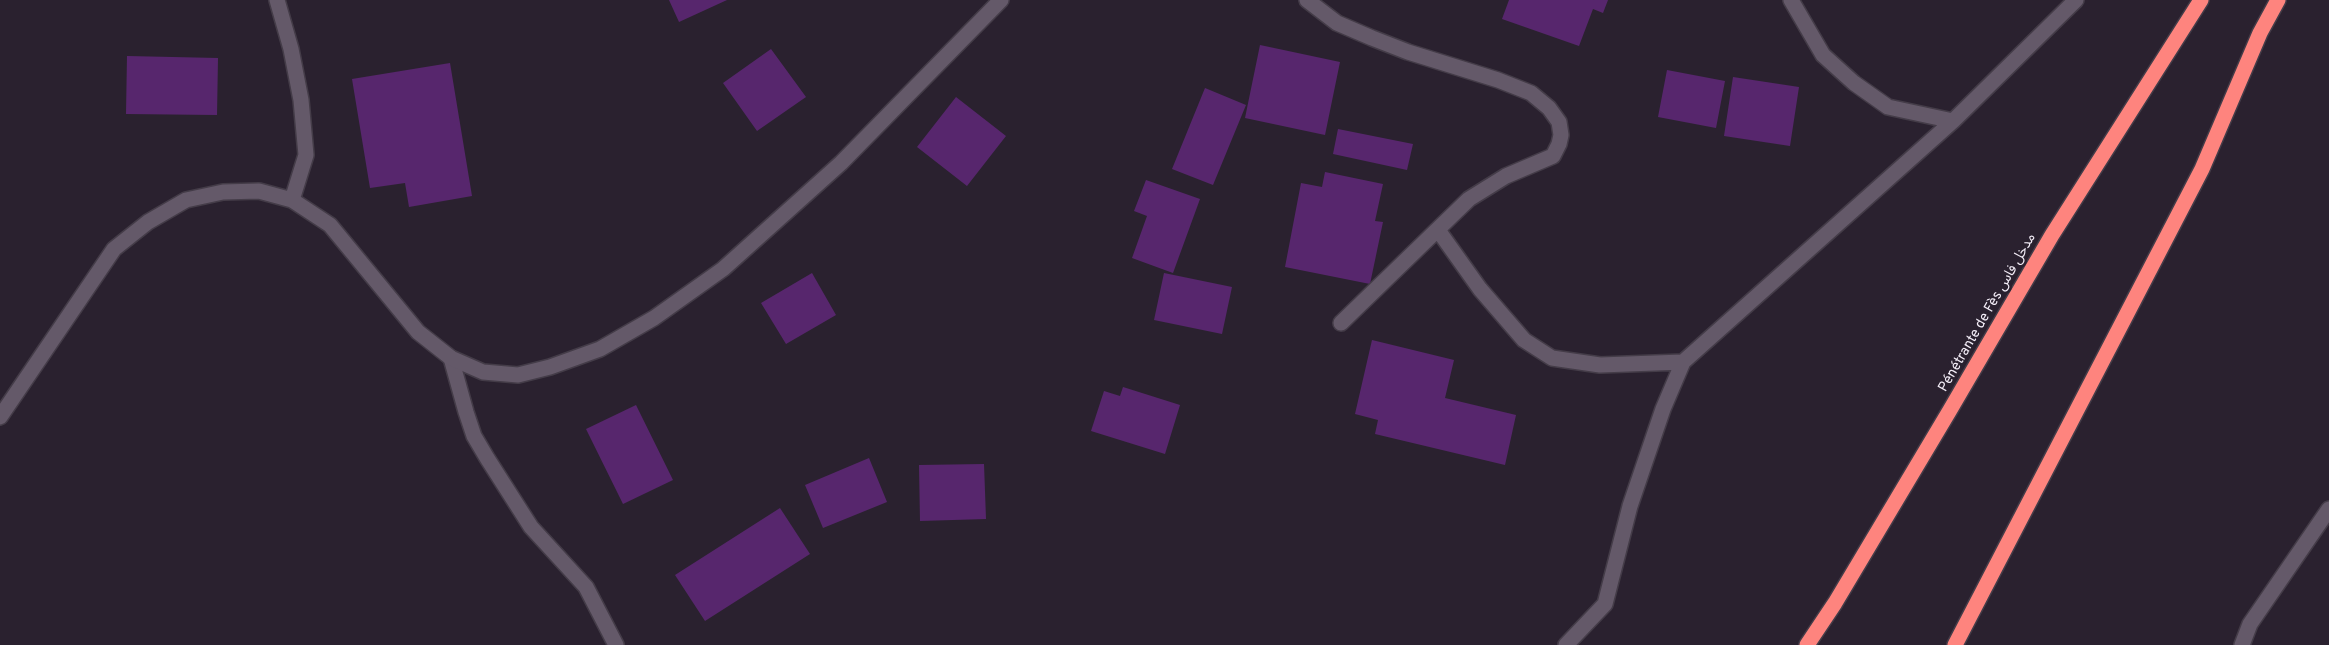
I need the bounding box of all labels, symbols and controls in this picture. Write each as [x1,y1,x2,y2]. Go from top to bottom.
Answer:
street label: Pénétrante de Fès مدخل فاس [1936,231,2040,395]

